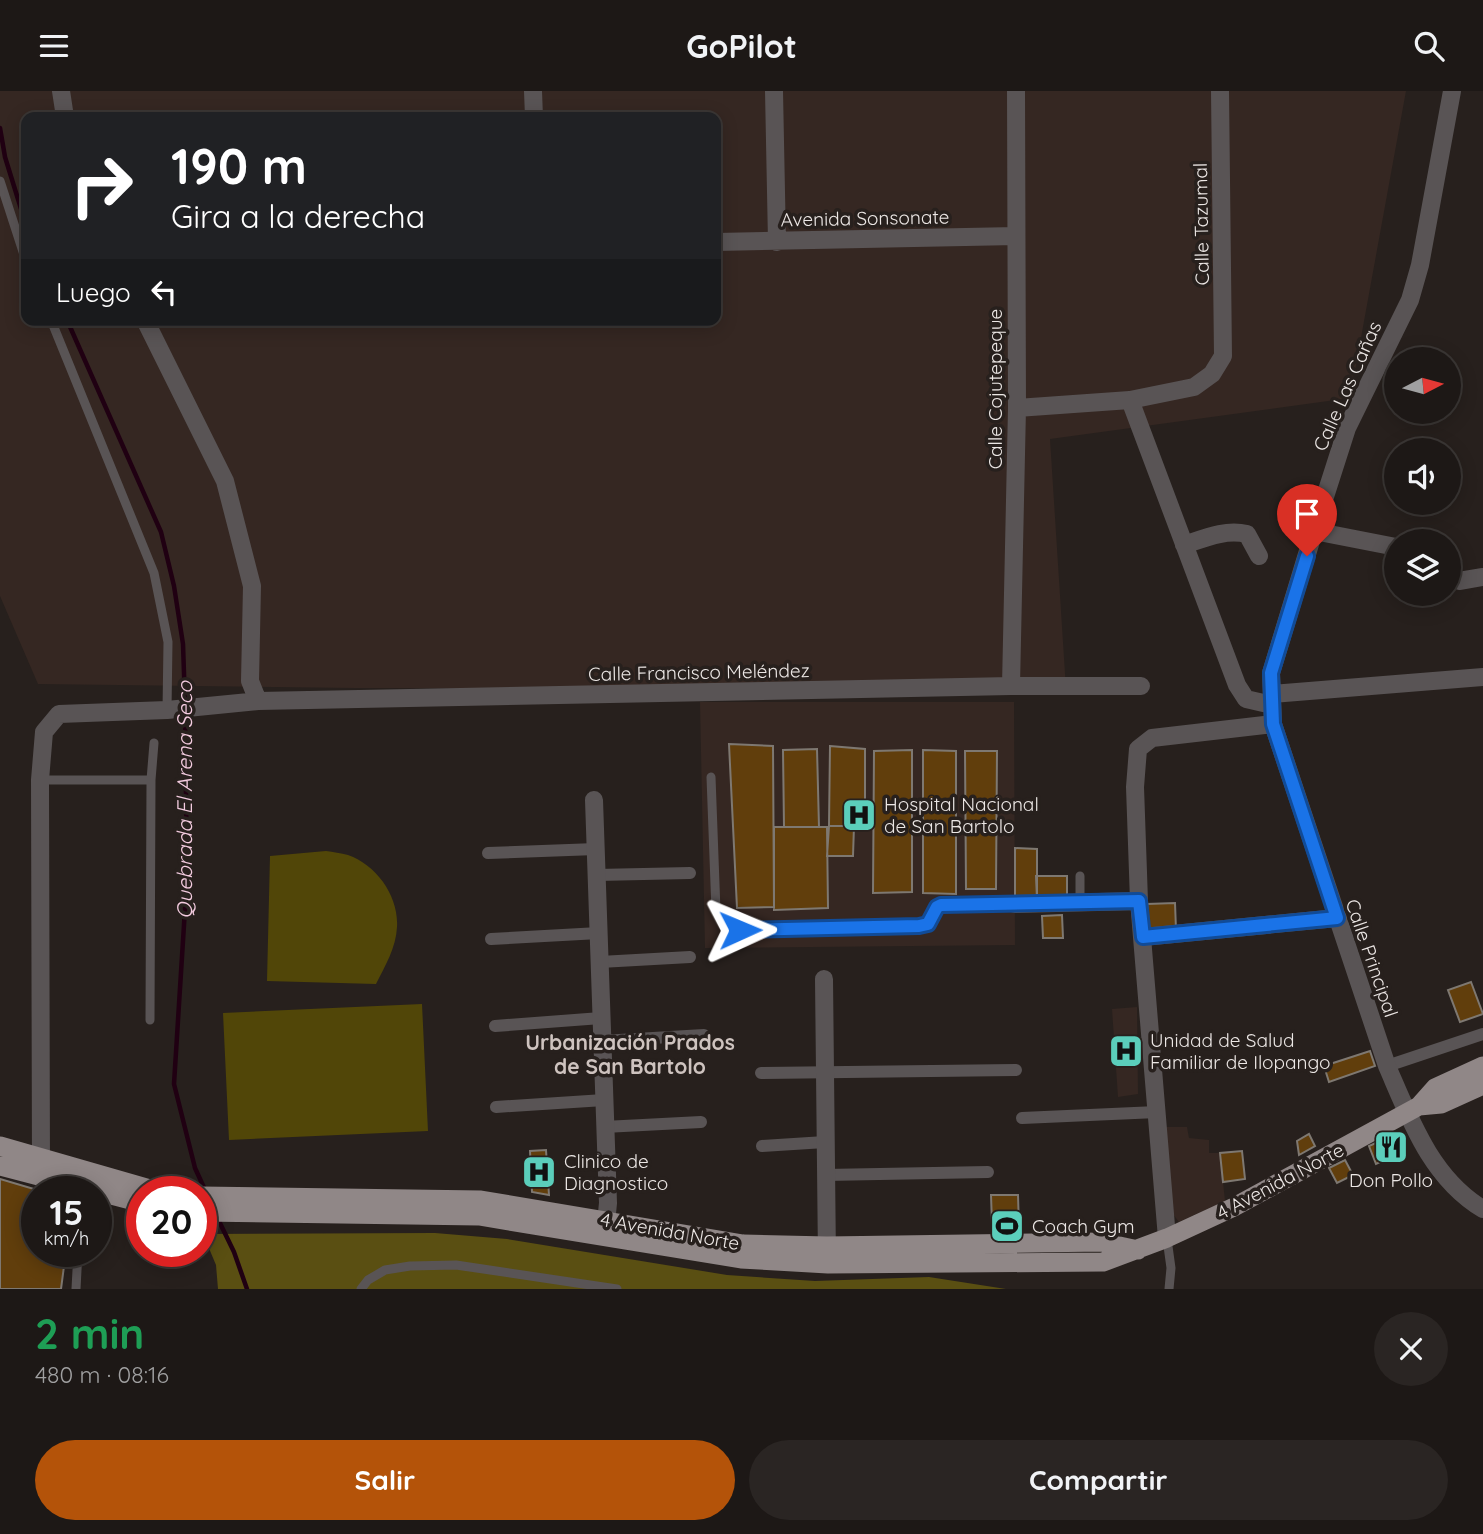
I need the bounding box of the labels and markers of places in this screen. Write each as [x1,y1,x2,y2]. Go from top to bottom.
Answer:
pin [1277,484,1337,556]
place label: Hospital Nacional de San Bartolo [884,792,1039,838]
hospital icon: Hospital Nacional de San Bartolo [840,796,878,834]
place label: Unidad de Salud Familiar de Ilopango [1150,1028,1331,1074]
hospital icon: Unidad de Salud Familiar de Ilopango [1107,1032,1145,1070]
restaurant icon: Don Pollo [1372,1128,1410,1166]
place label: Clinico de Diagnostico [564,1149,668,1195]
hospital icon: Clinico de Diagnostico [520,1153,558,1191]
place label: Don Pollo [1349,1168,1433,1192]
sports icon: Coach Gym [988,1207,1026,1245]
place label: Coach Gym [1032,1214,1135,1238]

